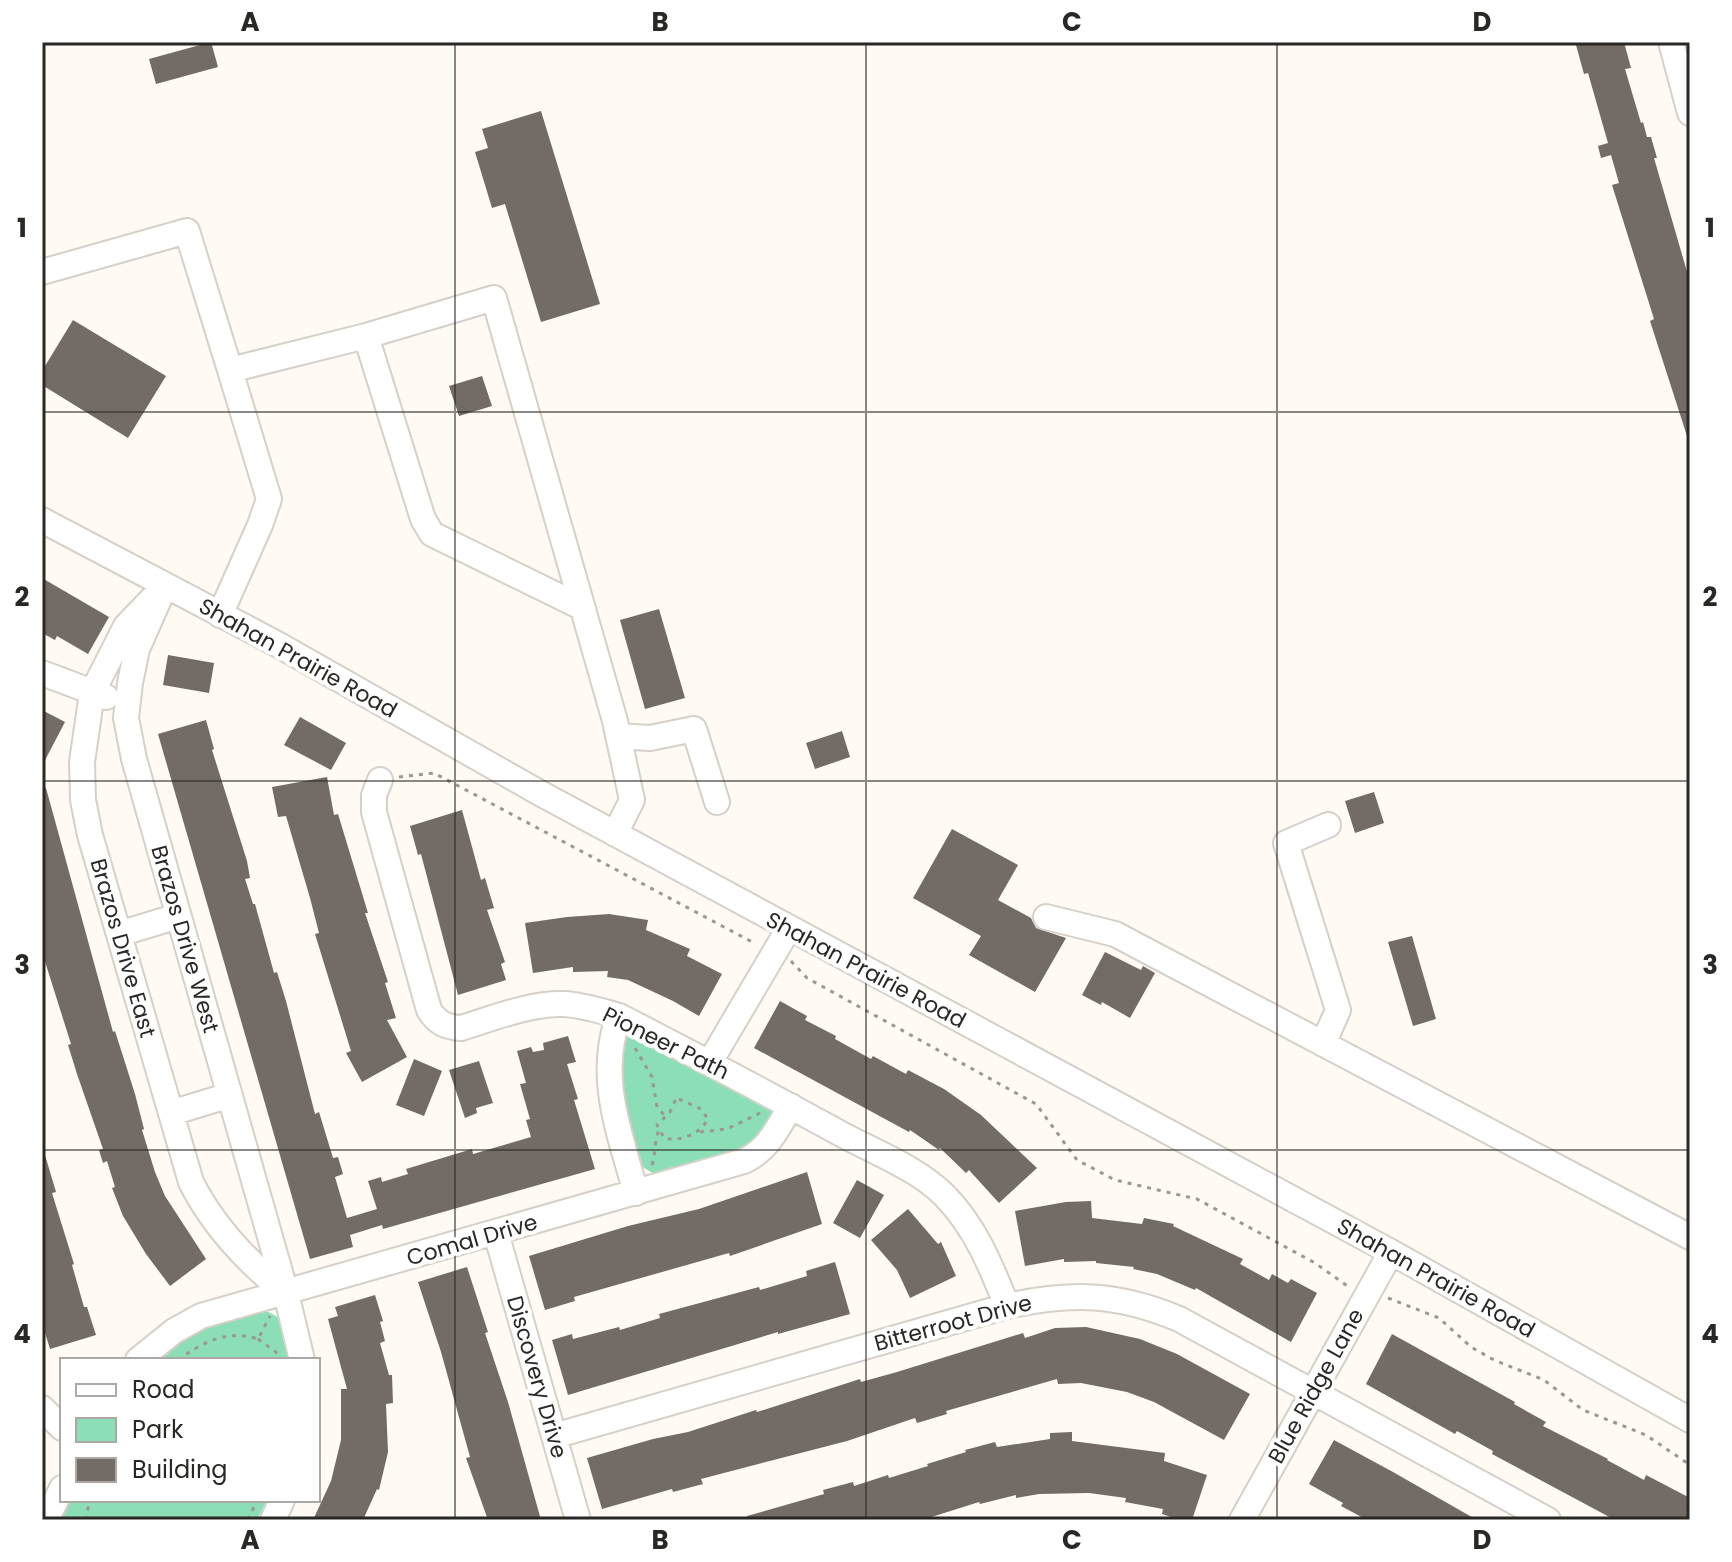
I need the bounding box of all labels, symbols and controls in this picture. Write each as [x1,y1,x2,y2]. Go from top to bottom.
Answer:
text: A [240,4,260,40]
text: B [651,4,669,40]
text: C [1062,4,1082,40]
text: D [1473,4,1492,40]
text: 1 [17,210,27,246]
text: 1 [1705,210,1715,246]
text: 2 [15,579,30,615]
text: 2 [1703,579,1718,615]
street label: Shahan Prairie Road [193,591,403,725]
street label: Brazos Drive West [143,842,227,1036]
street label: Brazos Drive East [83,855,163,1041]
street label: Shahan Prairie Road [761,904,971,1036]
text: 3 [14,947,30,983]
text: 3 [1702,947,1718,983]
street label: Pioneer Path [597,999,735,1087]
street label: Comal Drive [403,1206,541,1274]
street label: Shahan Prairie Road [1331,1211,1541,1345]
street label: Bitterroot Drive [871,1287,1035,1359]
street label: Discovery Drive [499,1292,575,1462]
street label: Blue Ridge Lane [1261,1303,1371,1469]
text: 4 [13,1316,31,1352]
text: 4 [1701,1316,1719,1352]
legend [60,1358,320,1502]
text: Road [132,1373,194,1406]
text: Park [132,1413,184,1446]
text: Building [132,1453,228,1486]
text: A [240,1522,260,1558]
text: B [651,1522,669,1558]
text: C [1062,1522,1082,1558]
text: D [1473,1522,1492,1558]

